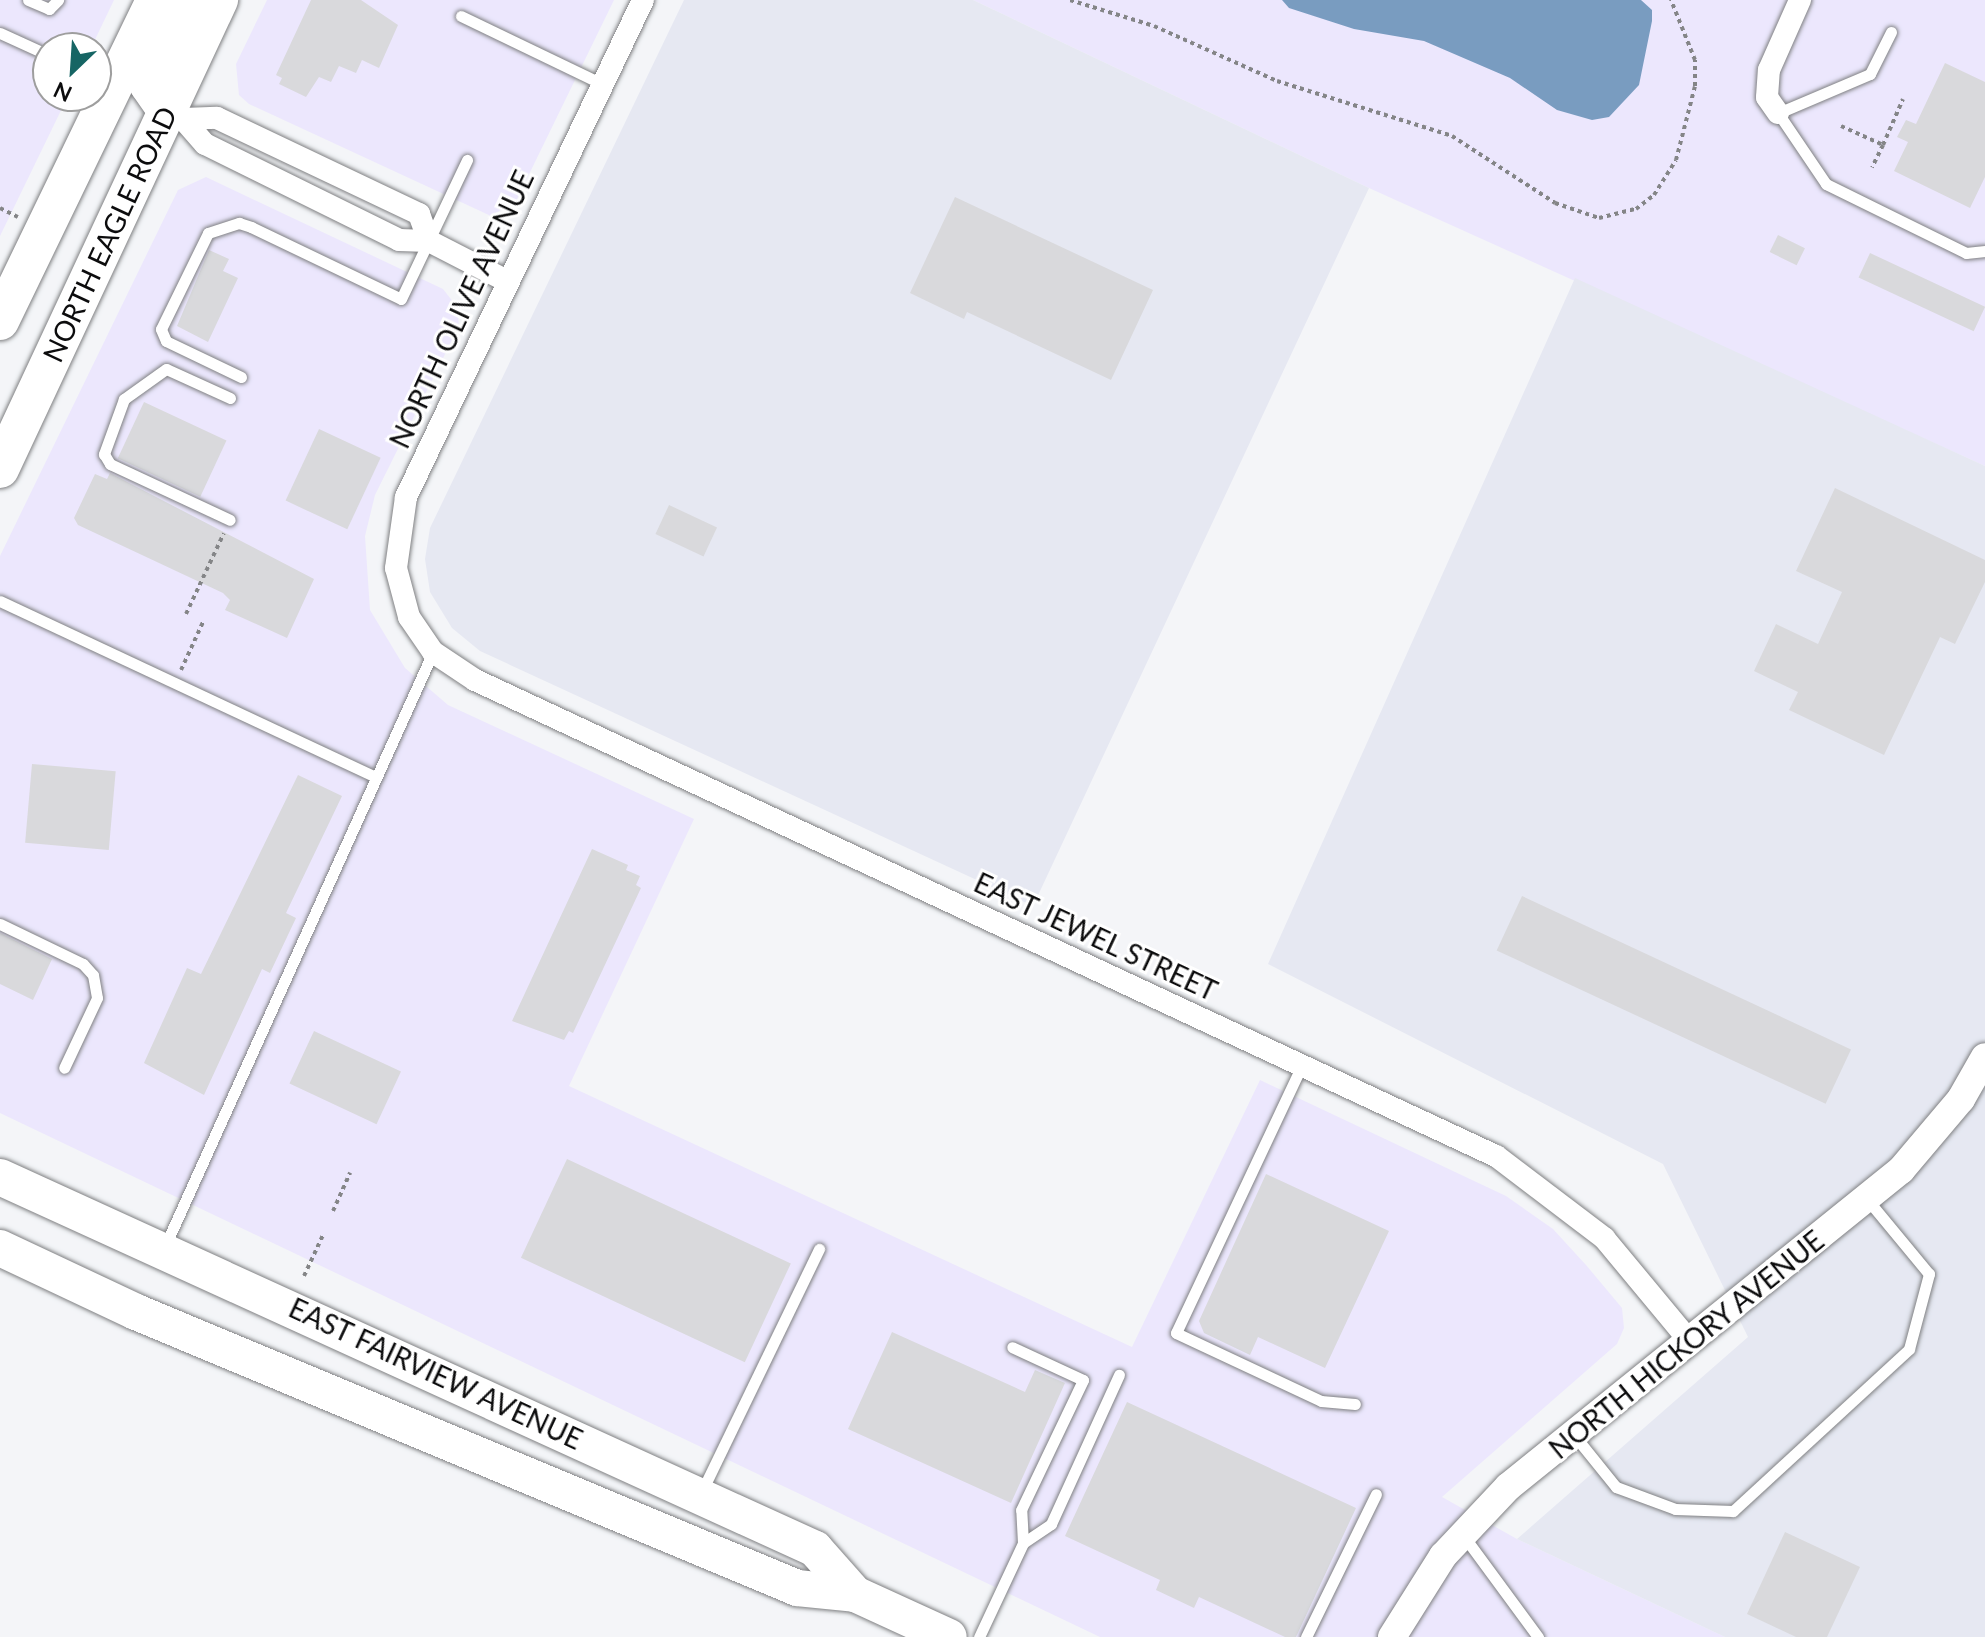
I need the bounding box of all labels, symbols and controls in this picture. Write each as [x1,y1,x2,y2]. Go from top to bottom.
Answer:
north arrow [32,32,112,112]
text: N [49,77,76,108]
street label: NORTH EAGLE ROAD [35,101,183,367]
street label: NORTH OLIVE AVENUE [382,164,540,454]
street label: EAST JEWEL STREET [968,864,1224,1008]
street label: NORTH HICKORY AVENUE [1541,1222,1831,1466]
street label: EAST FAIRVIEW AVENUE [283,1290,589,1456]

